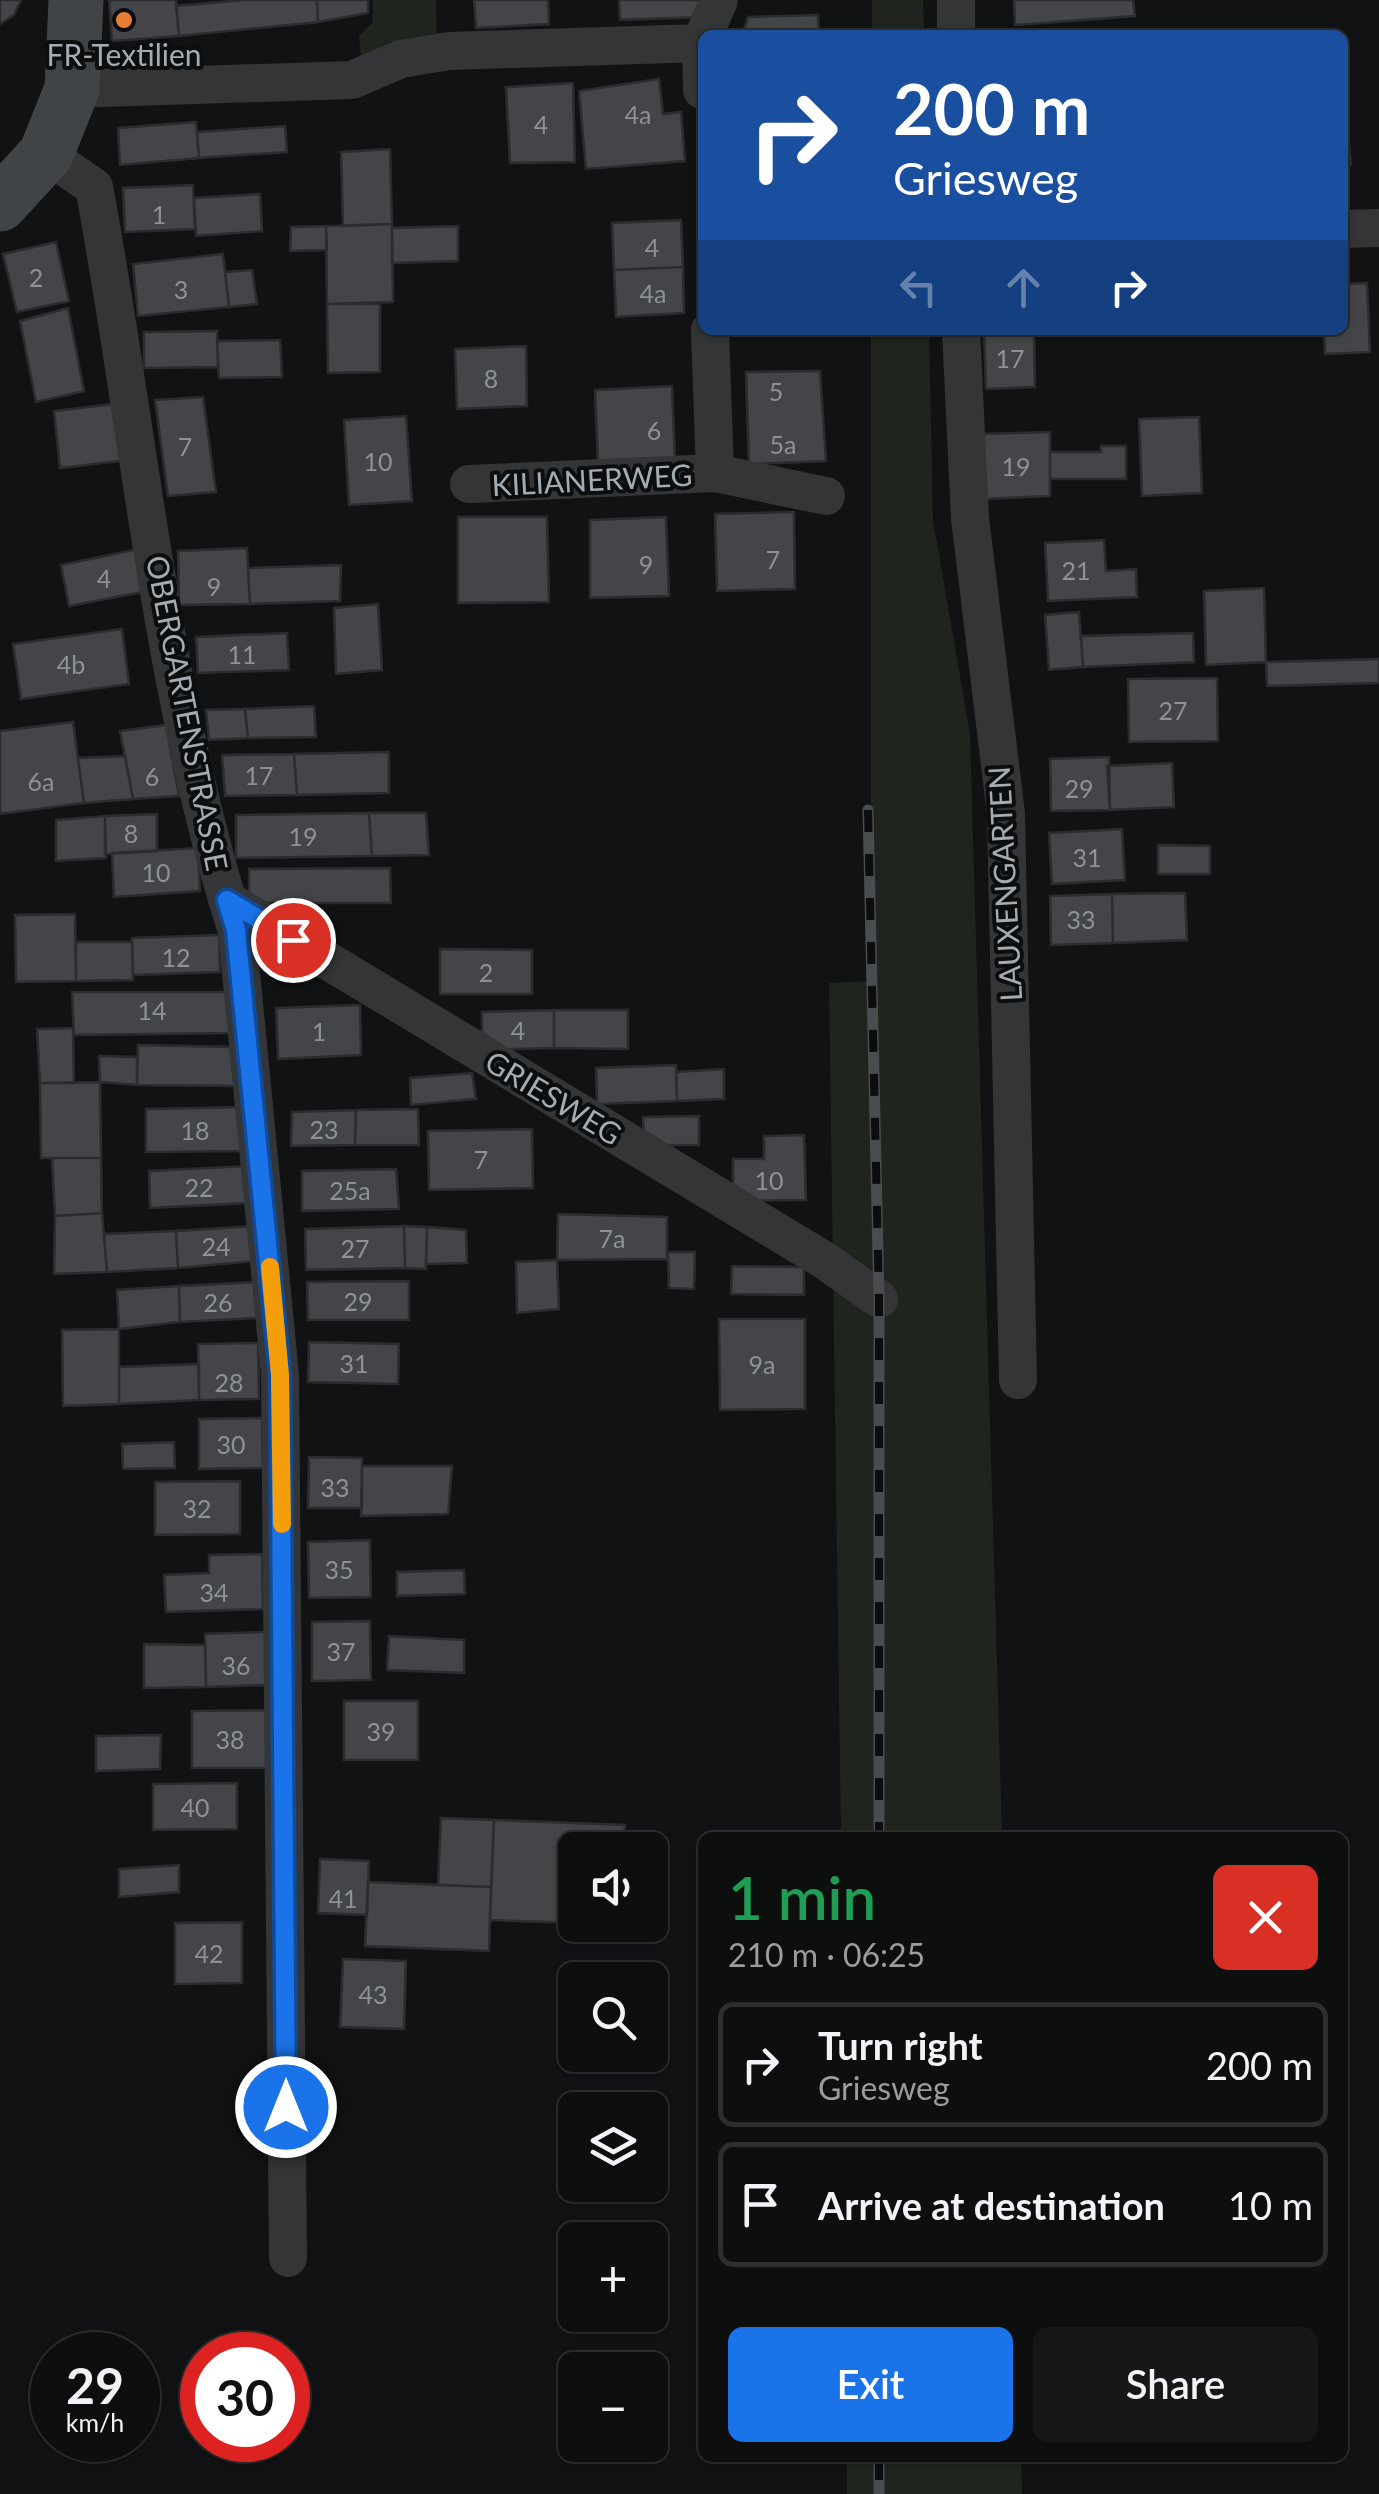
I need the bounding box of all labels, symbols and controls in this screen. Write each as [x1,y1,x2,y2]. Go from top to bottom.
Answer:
marker: FR-Textilien [113,9,135,31]
place label: FR-Textilien [46,36,202,72]
text: 200 m [893,66,1090,150]
icon: right [728,70,858,200]
house number: 4a [625,99,651,129]
house number: 4 [534,109,548,139]
text: Griesweg [893,151,1078,205]
house number: 1 [152,199,166,229]
house number: 4 [645,232,659,262]
icon: left [891,260,946,315]
icon: ahead [996,260,1051,315]
icon: right [1101,260,1156,315]
house number: 2 [29,262,43,292]
house number: 3 [174,274,188,304]
house number: 4a [640,278,666,308]
house number: 17 [995,343,1025,373]
house number: 8 [484,363,498,393]
house number: 5 [769,376,783,406]
house number: 6 [647,415,661,445]
house number: 5a [770,429,796,459]
house number: 7 [178,431,192,461]
house number: 10 [363,446,393,476]
house number: 19 [1001,451,1031,481]
street label: KILIANERWEG [491,456,693,502]
house number: 7 [766,544,780,574]
house number: 9 [639,549,653,579]
street label: OBERGARTENSTRASSE [140,552,236,874]
house number: 21 [1061,555,1091,585]
house number: 4 [97,563,111,593]
house number: 9 [207,571,221,601]
house number: 11 [227,639,257,669]
house number: 4b [57,649,85,679]
house number: 27 [1158,695,1188,725]
house number: 17 [244,760,274,790]
house number: 6 [145,761,159,791]
house number: 6a [28,766,54,796]
street label: LAUXENGARTEN [980,766,1028,1002]
house number: 29 [1064,773,1094,803]
house number: 8 [124,818,138,848]
house number: 19 [288,821,318,851]
house number: 31 [1072,842,1102,872]
house number: 10 [141,857,171,887]
pin [251,898,336,983]
house number: 33 [1066,904,1096,934]
icon: arrive [266,913,321,968]
house number: 12 [161,942,191,972]
house number: 2 [479,957,493,987]
house number: 14 [137,995,167,1025]
house number: 4 [511,1015,525,1045]
house number: 1 [312,1016,326,1046]
street label: GRIESWEG [479,1042,629,1152]
house number: 23 [309,1114,339,1144]
house number: 18 [180,1115,210,1145]
house number: 7 [474,1144,488,1174]
house number: 10 [754,1165,784,1195]
house number: 22 [184,1172,214,1202]
house number: 25a [329,1175,371,1205]
house number: 7a [599,1223,625,1253]
house number: 24 [201,1231,231,1261]
house number: 27 [340,1233,370,1263]
house number: 29 [343,1286,373,1316]
house number: 26 [203,1287,233,1317]
house number: 31 [339,1348,369,1378]
house number: 9a [749,1349,775,1379]
house number: 28 [214,1367,244,1397]
house number: 30 [216,1429,246,1459]
house number: 33 [320,1472,350,1502]
house number: 32 [182,1493,212,1523]
house number: 35 [324,1554,354,1584]
house number: 34 [199,1577,229,1607]
house number: 37 [326,1636,356,1666]
house number: 36 [221,1650,251,1680]
house number: 39 [366,1716,396,1746]
house number: 38 [215,1724,245,1754]
house number: 40 [180,1792,210,1822]
map controls [558,1832,668,2462]
button: sound [558,1832,668,1942]
text: 1 min [728,1861,876,1933]
button: close [1213,1865,1318,1970]
house number: 41 [328,1883,358,1913]
text: 210 m · 06:25 [728,1935,925,1974]
house number: 42 [194,1938,224,1968]
button: search [558,1962,668,2072]
house number: 43 [358,1979,388,2009]
text: Turn right [818,2022,983,2068]
icon: right [733,2037,788,2092]
text: 200 m [1206,2042,1313,2088]
position arrow [234,2055,338,2159]
text: Griesweg [818,2068,950,2107]
button: layers [558,2092,668,2202]
icon: arrive [733,2177,788,2232]
text: Arrive at destination [818,2182,1165,2228]
text: 10 m [1228,2182,1313,2228]
button: + [558,2222,668,2332]
button: Exit [728,2327,1013,2442]
button: Share [1033,2327,1318,2442]
speed limit sign: 30 [180,2332,310,2462]
button: − [558,2352,668,2462]
text: 29 [66,2355,124,2415]
text: km/h [66,2407,124,2437]

